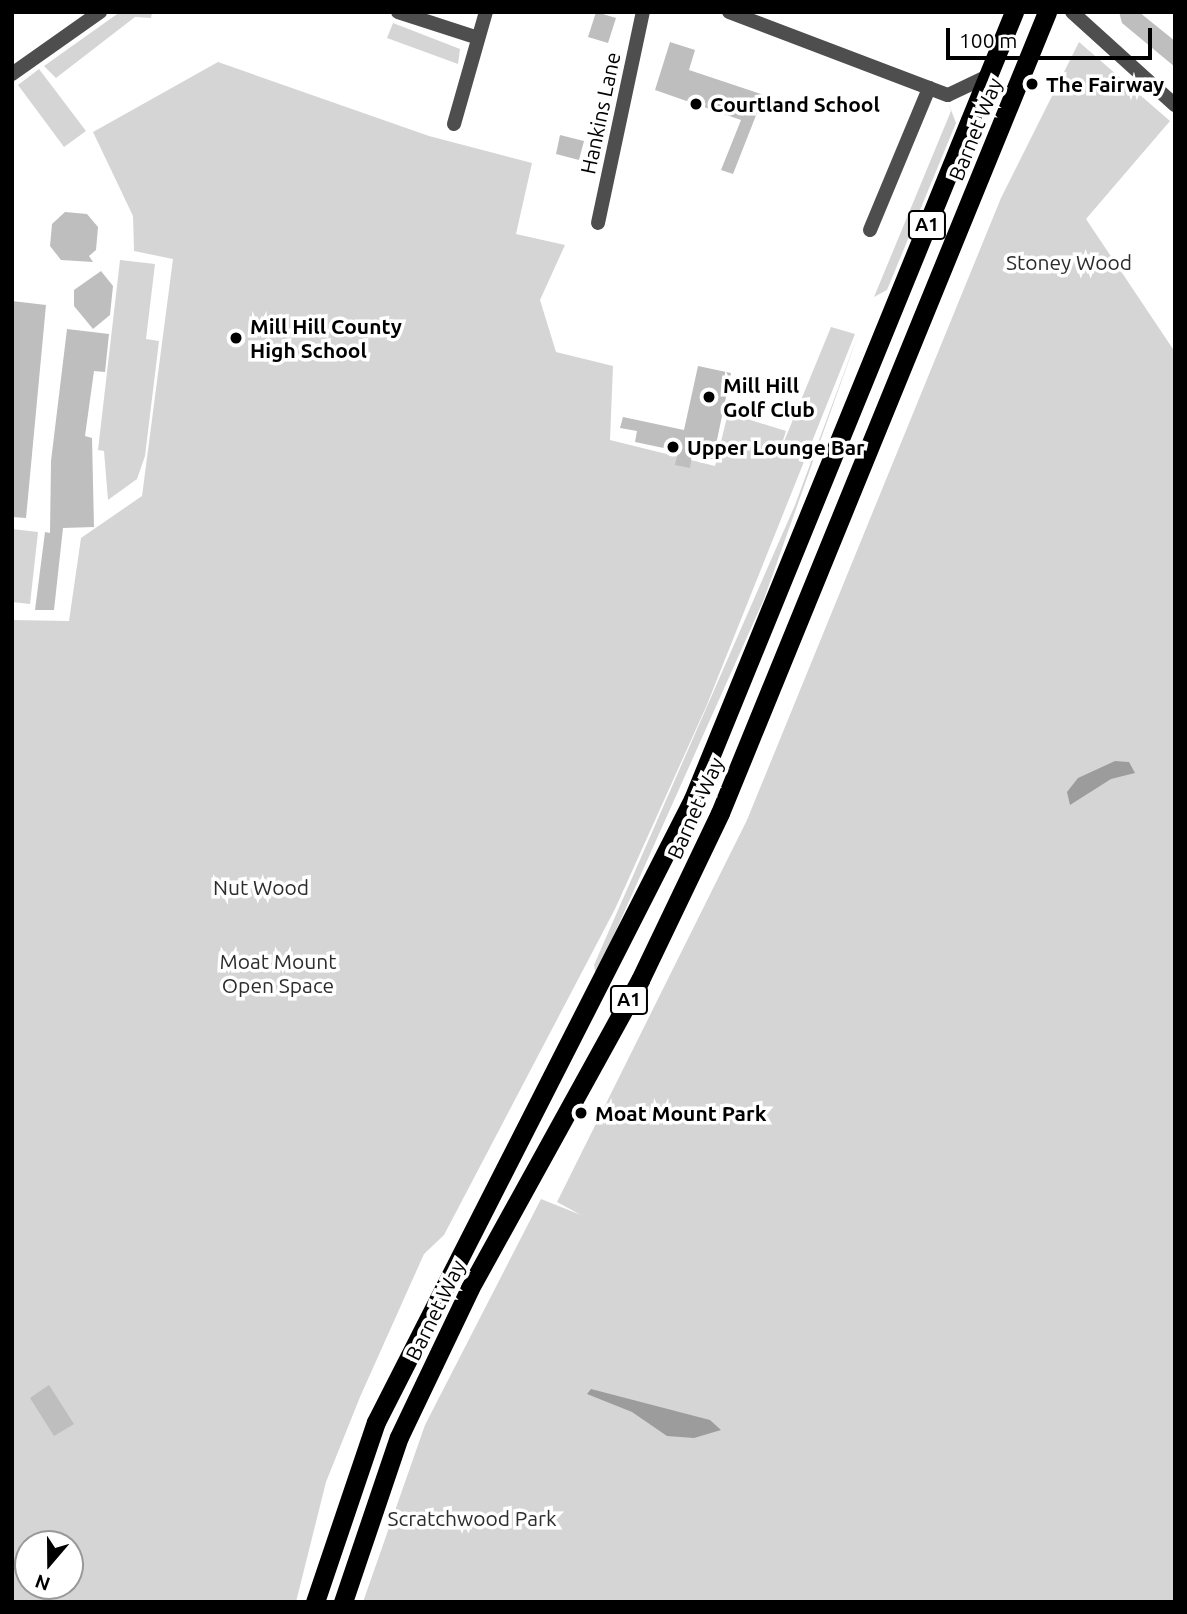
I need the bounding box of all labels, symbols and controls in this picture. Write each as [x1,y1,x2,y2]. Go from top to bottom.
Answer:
scale bar [949,14,1156,58]
text: 100 m [959,28,1017,52]
street label: Hankins Lane [575,50,625,176]
place label: The Fairway [1046,71,1164,97]
street label: Barnet Way [943,74,1007,184]
marker: The Fairway [1024,76,1040,92]
place label: Courtland School [710,91,880,117]
marker: Courtland School [688,96,704,112]
road number: A1 [908,210,946,241]
park label: Stoney Wood [1006,249,1132,275]
place label: Mill Hill County High School [250,313,402,363]
marker: Mill Hill County High School [228,330,244,346]
place label: Mill Hill Golf Club [723,372,815,422]
marker: Mill Hill Golf Club [701,389,717,405]
place label: Upper Lounge Bar [687,434,865,460]
marker: Upper Lounge Bar [665,439,681,455]
street label: Barnet Way [661,753,729,863]
park label: Nut Wood [213,874,309,900]
park label: Moat Mount Open Space [219,948,337,998]
road number: A1 [610,984,648,1016]
place label: Moat Mount Park [595,1100,766,1126]
marker: Moat Mount Park [573,1105,589,1121]
street label: Barnet Way [400,1256,470,1364]
park label: Scratchwood Park [387,1505,557,1531]
north arrow [14,1530,84,1600]
text: N [32,1570,53,1596]

